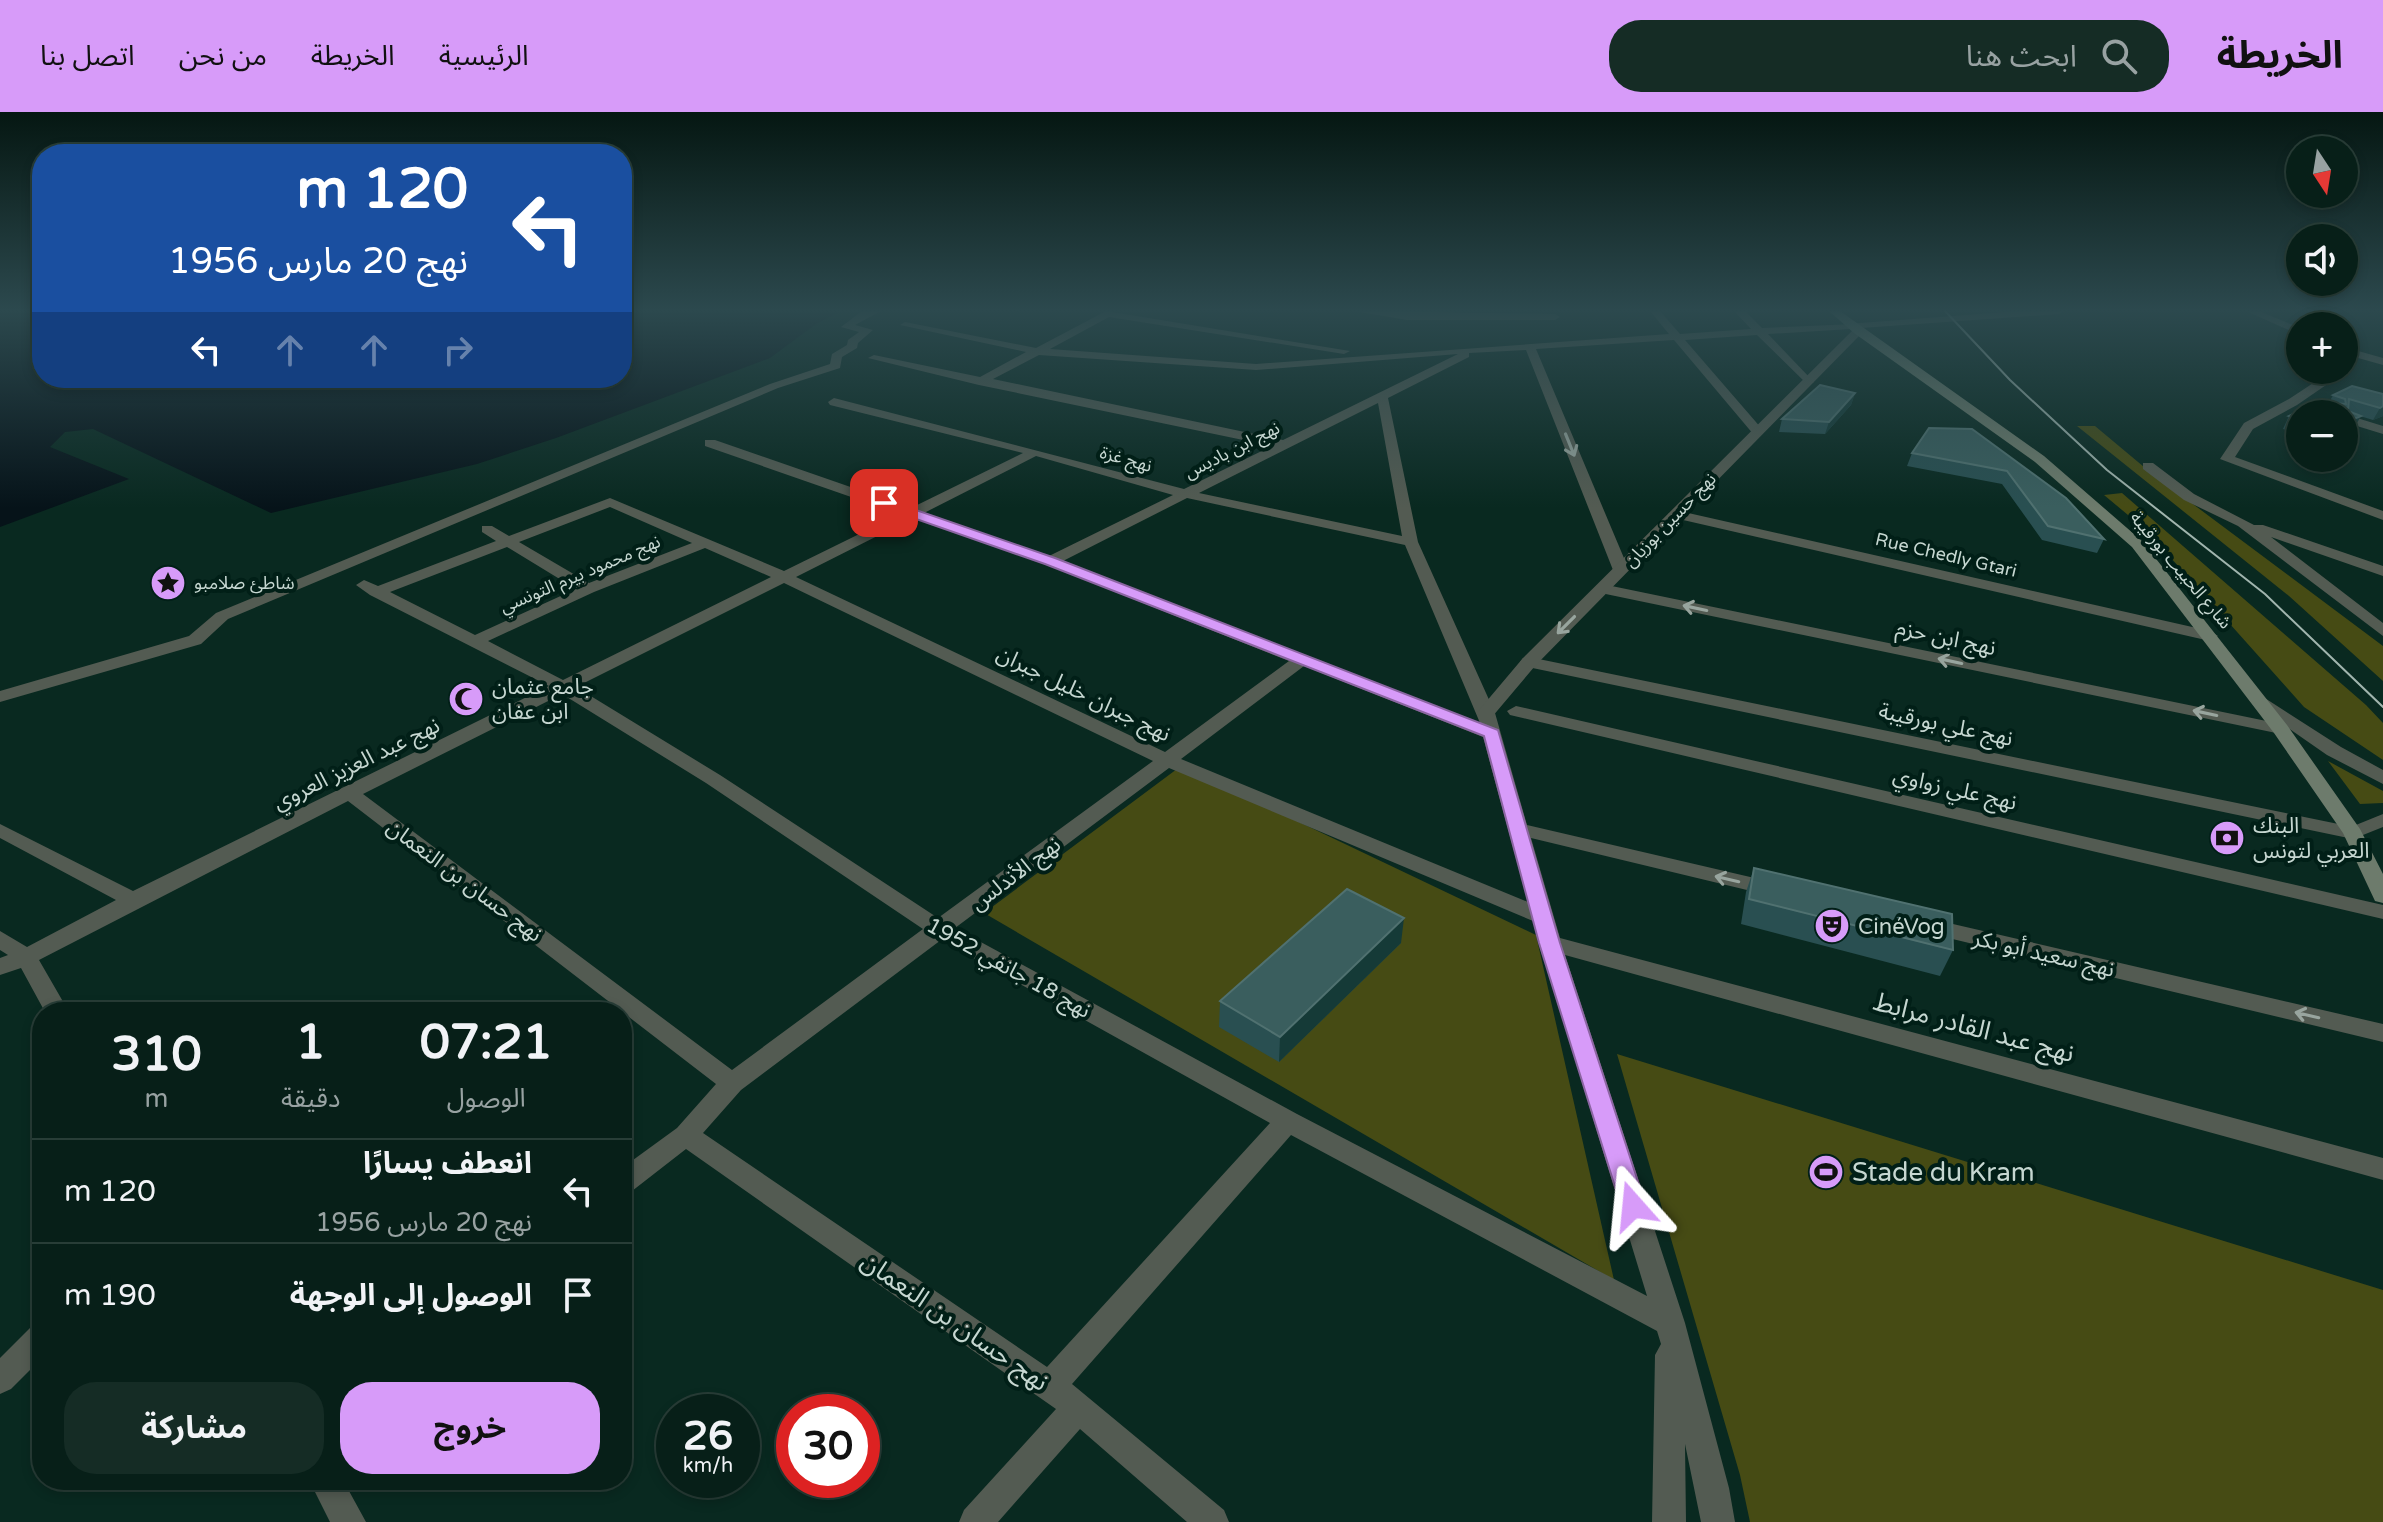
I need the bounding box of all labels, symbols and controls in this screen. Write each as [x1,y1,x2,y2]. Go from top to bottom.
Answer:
search box [1609,20,2169,92]
text: الخريطة [2217,33,2343,79]
icon: search [2097,34,2141,78]
text: ابحث هنا [1966,38,2077,75]
text: اتصل بنا [40,39,135,73]
text: من نحن [179,39,267,73]
text: الخريطة [311,39,395,73]
text: الرئيسية [439,39,529,73]
north arrow [2286,136,2358,208]
map controls [2286,136,2358,472]
text: 120 m [297,156,468,223]
icon: left [496,176,600,280]
button: sound [2286,224,2358,296]
text: نهج 20 مارس 1956 [168,240,468,283]
button: + [2286,312,2358,384]
icon: left [184,328,228,372]
icon: ahead [268,328,312,372]
icon: ahead [352,328,396,372]
icon: right [436,328,480,372]
button: − [2286,400,2358,472]
street label: نهج ابن باديس [1181,417,1284,485]
one-way arrow [1564,432,1578,457]
street label: نهج غزة [1097,441,1155,479]
street label: نهج حسين بوزيان [1619,468,1722,573]
pin [850,469,918,537]
icon: arrive [862,481,906,525]
street label: شارع الحبيب بورقيبة [2123,507,2237,635]
street label: Rue Chedly Gtari [1873,528,2019,582]
street label: نهج محمود بيرم التونسي [496,530,665,621]
place icon: شاطئ صلامبو [149,564,187,602]
place label: شاطئ صلامبو [194,572,295,594]
one-way arrow [1683,600,1709,615]
one-way arrow [1557,615,1576,635]
street label: نهج ابن حزم [1893,615,1998,664]
street label: نهج جبران خليل جبران [991,641,1175,750]
one-way arrow [1938,653,1963,668]
place label: جامع عثمان ابن عفان [492,674,594,725]
mosque icon: جامع عثمان ابن عفان [447,680,485,718]
street label: نهج علي بورقيبة [1876,698,2015,755]
one-way arrow [2192,705,2218,720]
street label: نهج عبد العزيز العروي [269,712,445,818]
street label: نهج علي زواوي [1890,762,2019,819]
place label: البنك العربي لتونس [2253,813,2369,867]
street label: نهج حسان بن النعمان [380,814,547,950]
bank icon: البنك العربي لتونس [2208,819,2246,857]
street label: نهج الأندلس [965,831,1068,919]
one-way arrow [1715,870,1740,885]
theatre icon: CinéVog [1813,907,1851,945]
street label: نهج 18 جانفي 1952 [920,912,1095,1027]
place label: CinéVog [1858,914,1945,940]
street label: نهج سعيد أبو بكر [1969,924,2117,986]
street label: نهج عبد القادر مرابط [1869,986,2078,1073]
one-way arrow [2295,1007,2320,1022]
text: 1 [296,1014,326,1072]
text: 07:21 [420,1014,553,1072]
text: 310 [111,1026,202,1084]
text: m [145,1083,168,1114]
text: دقيقة [281,1083,340,1114]
text: الوصول [447,1083,526,1114]
text: انعطف يسارًا [363,1145,532,1182]
sports icon: Stade du Kram [1807,1153,1845,1191]
place label: Stade du Kram [1852,1157,2035,1188]
position arrow [1591,1164,1675,1248]
icon: left [556,1169,600,1213]
text: 120 m [64,1173,156,1210]
text: نهج 20 مارس 1956 [315,1207,532,1238]
street label: نهج حسان بن النعمان [853,1245,1054,1401]
icon: arrive [556,1273,600,1317]
text: 190 m [64,1277,156,1314]
text: الوصول إلى الوجهة [290,1277,532,1314]
button: مشاركة [64,1382,324,1474]
button: خروج [340,1382,600,1474]
speed limit sign: 30 [776,1394,880,1498]
text: 26 [683,1412,733,1460]
text: km/h [683,1454,733,1478]

